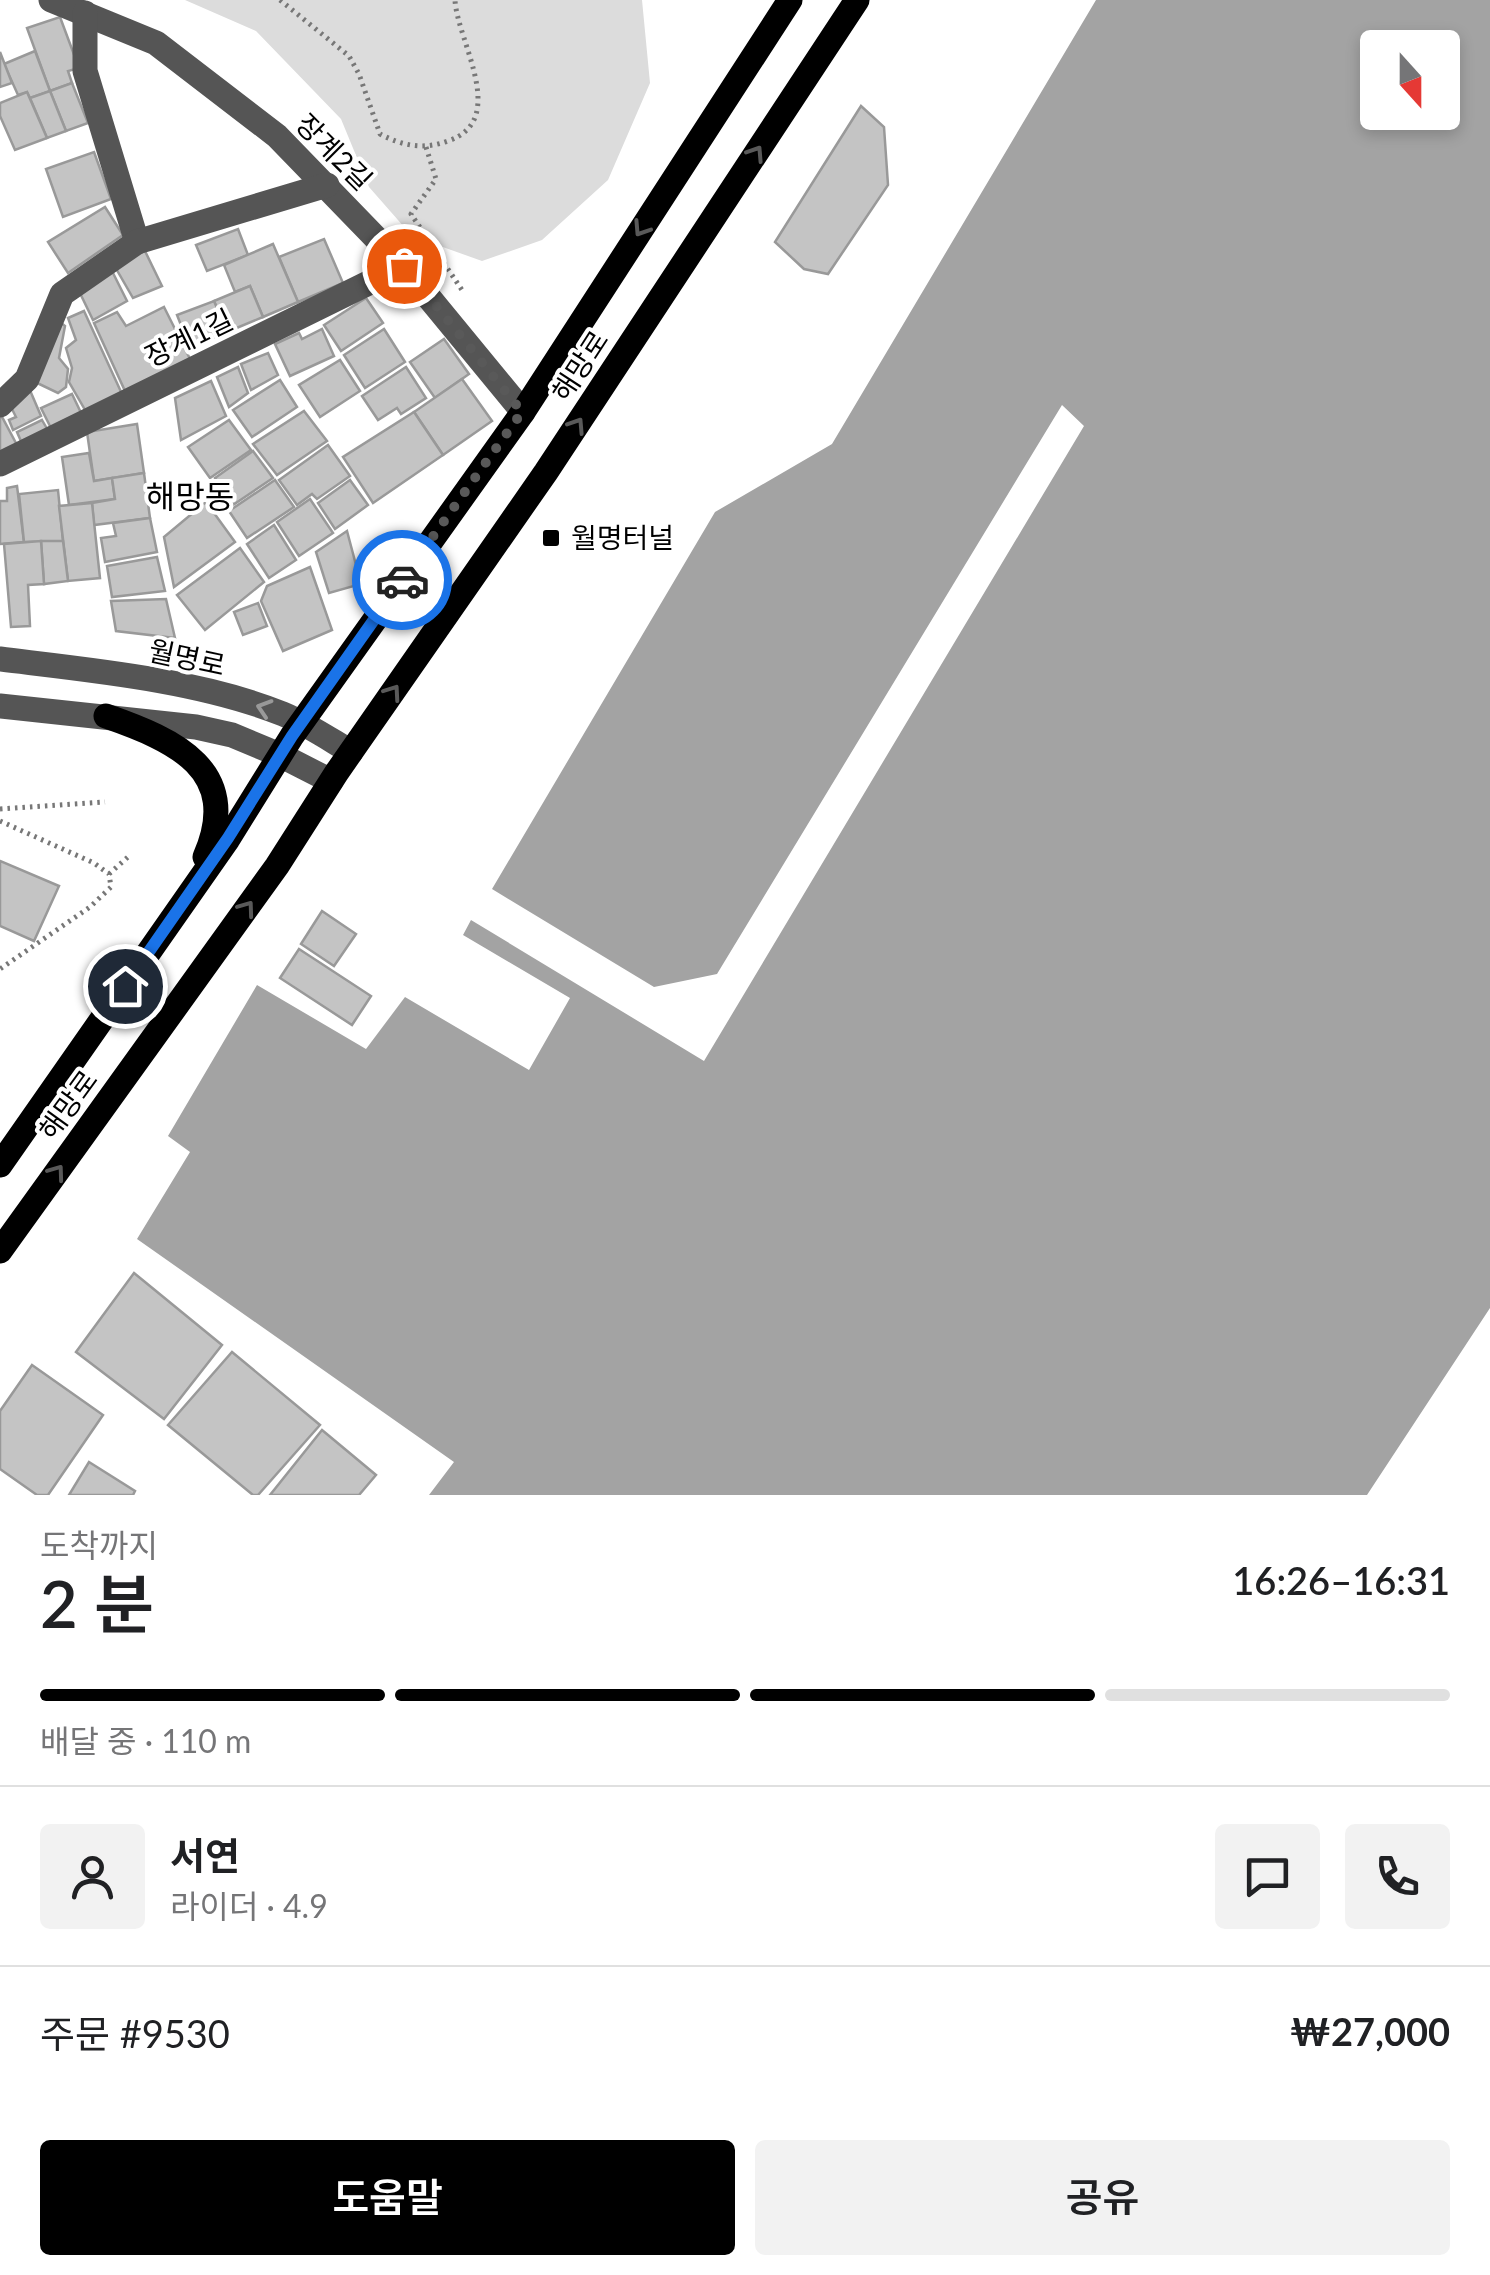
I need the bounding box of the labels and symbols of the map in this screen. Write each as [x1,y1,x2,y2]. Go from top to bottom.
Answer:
north arrow [1360,30,1460,130]
street label: 장계2길 [290,106,380,196]
one-way arrow [744,146,763,164]
one-way arrow [635,218,654,236]
pin [362,224,447,309]
street label: 장계1길 [139,301,238,373]
street label: 해망로 [544,324,614,407]
one-way arrow [565,417,584,435]
district label: 해망동 [146,476,234,515]
place label: 월명터널 [571,520,674,554]
marker: 월명터널 [540,527,562,549]
courier [352,530,452,630]
street label: 월명로 [146,632,229,682]
one-way arrow [381,685,399,703]
one-way arrow [257,699,274,719]
one-way arrow [235,901,252,919]
pin [83,944,168,1029]
street label: 해망로 [31,1063,104,1146]
one-way arrow [45,1165,63,1183]

